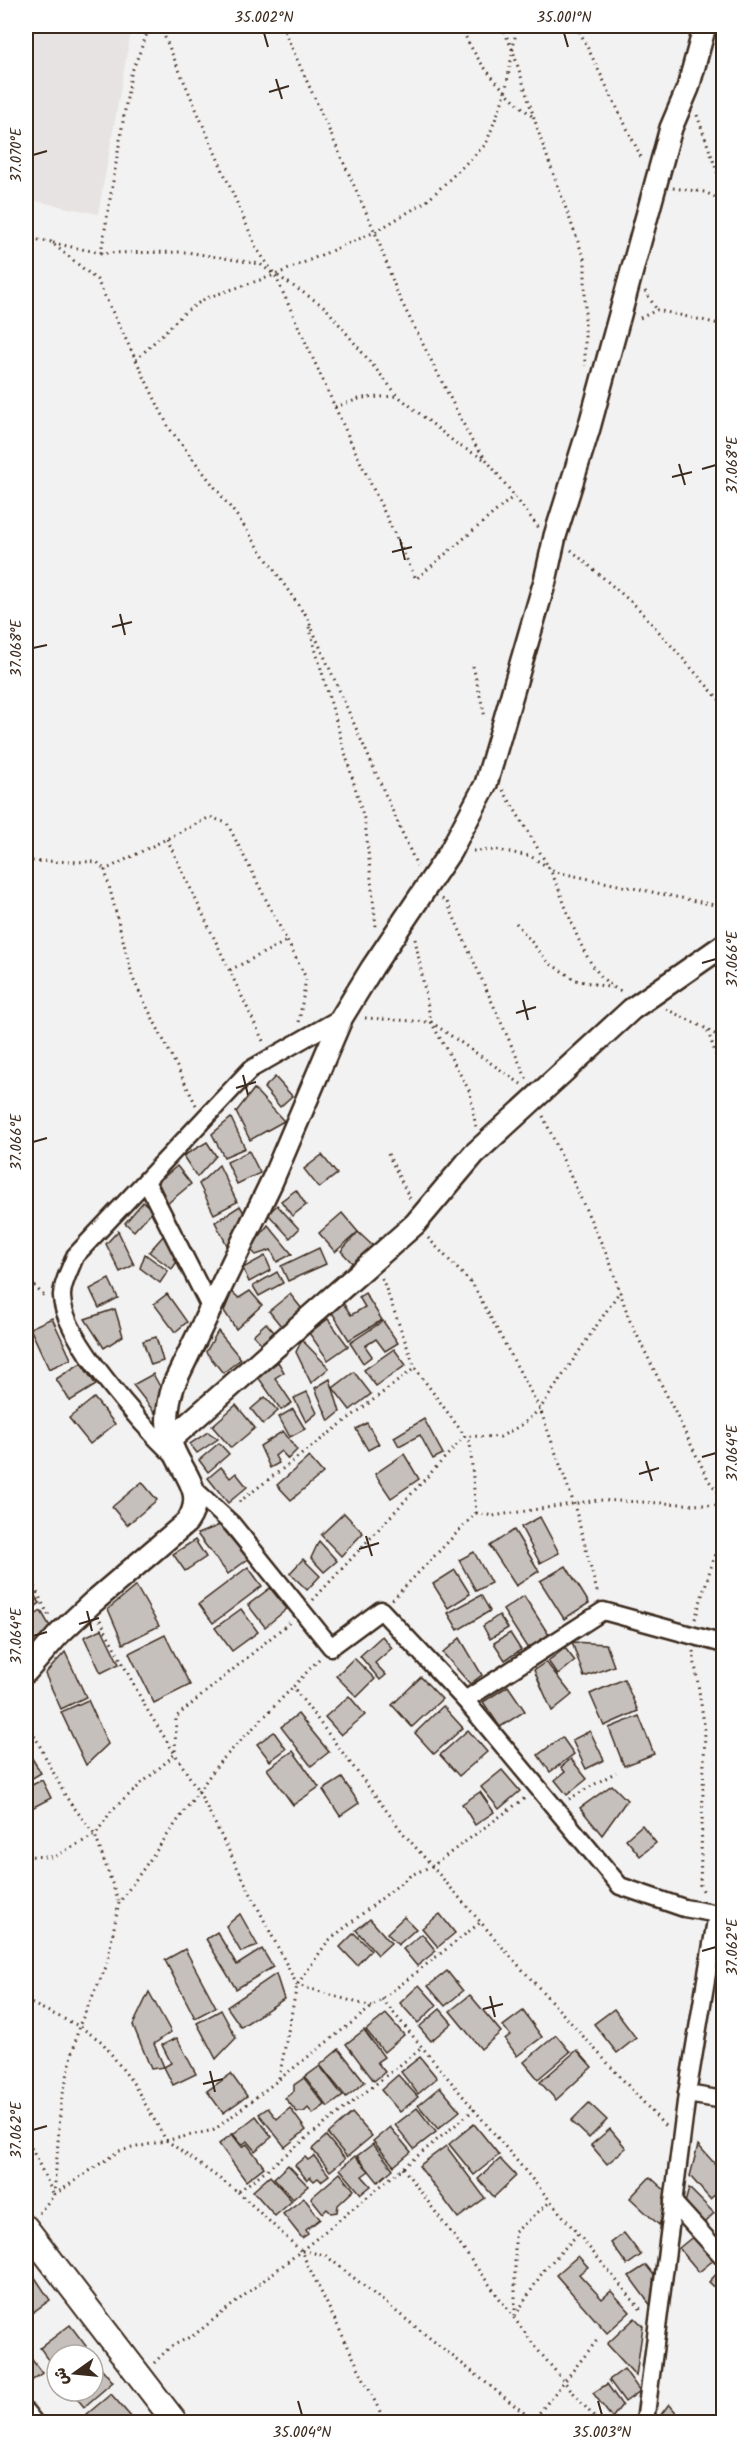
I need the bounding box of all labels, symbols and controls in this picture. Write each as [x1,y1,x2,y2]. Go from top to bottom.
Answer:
text: 35.002°N [234,6,294,30]
text: 35.001°N [536,6,592,30]
text: 37.070°E [5,126,29,182]
text: 37.068°E [721,435,745,494]
text: 37.068°E [5,618,29,677]
text: 37.066°E [721,929,745,988]
text: 37.066°E [5,1112,29,1171]
text: 37.064°E [721,1423,745,1482]
text: 37.064°E [5,1606,29,1665]
text: 37.062°E [721,1917,745,1976]
text: 37.062°E [5,2100,29,2159]
north arrow [45,2343,105,2403]
text: ش [48,2365,76,2388]
text: 35.004°N [273,2421,331,2445]
text: 35.003°N [573,2421,631,2445]

